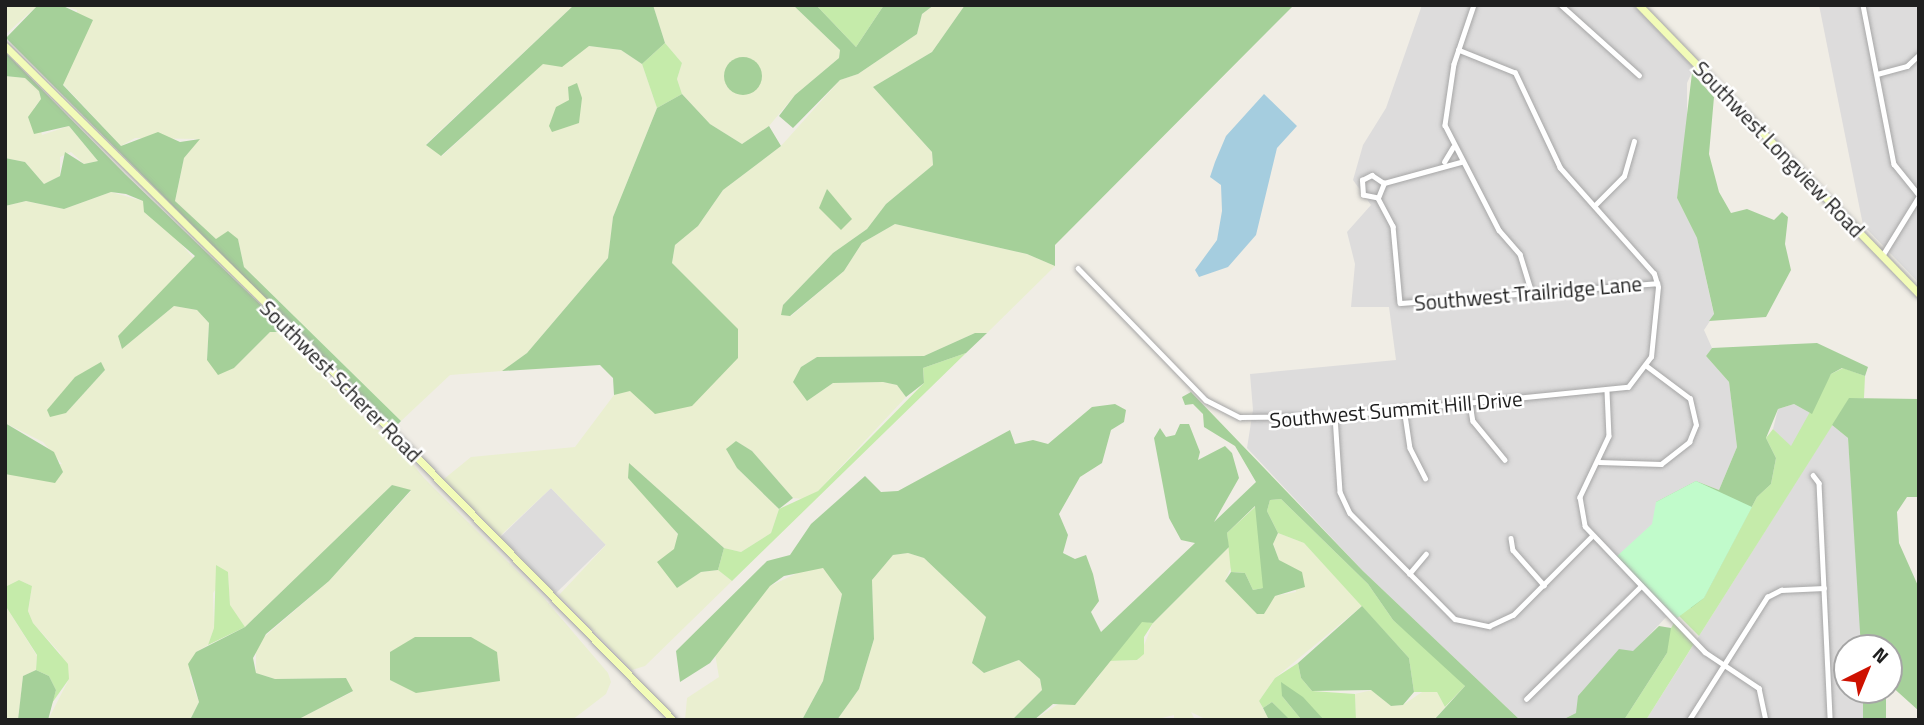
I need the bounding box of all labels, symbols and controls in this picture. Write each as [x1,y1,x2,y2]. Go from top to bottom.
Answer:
street label: Southwest Longview Road [1688,56,1870,242]
street label: Southwest Trailridge Lane [1413,270,1643,316]
street label: Southwest Scherer Road [255,295,427,467]
street label: Southwest Summit Hill Drive [1269,385,1523,433]
north arrow [1833,634,1903,704]
text: N [1867,640,1896,670]

